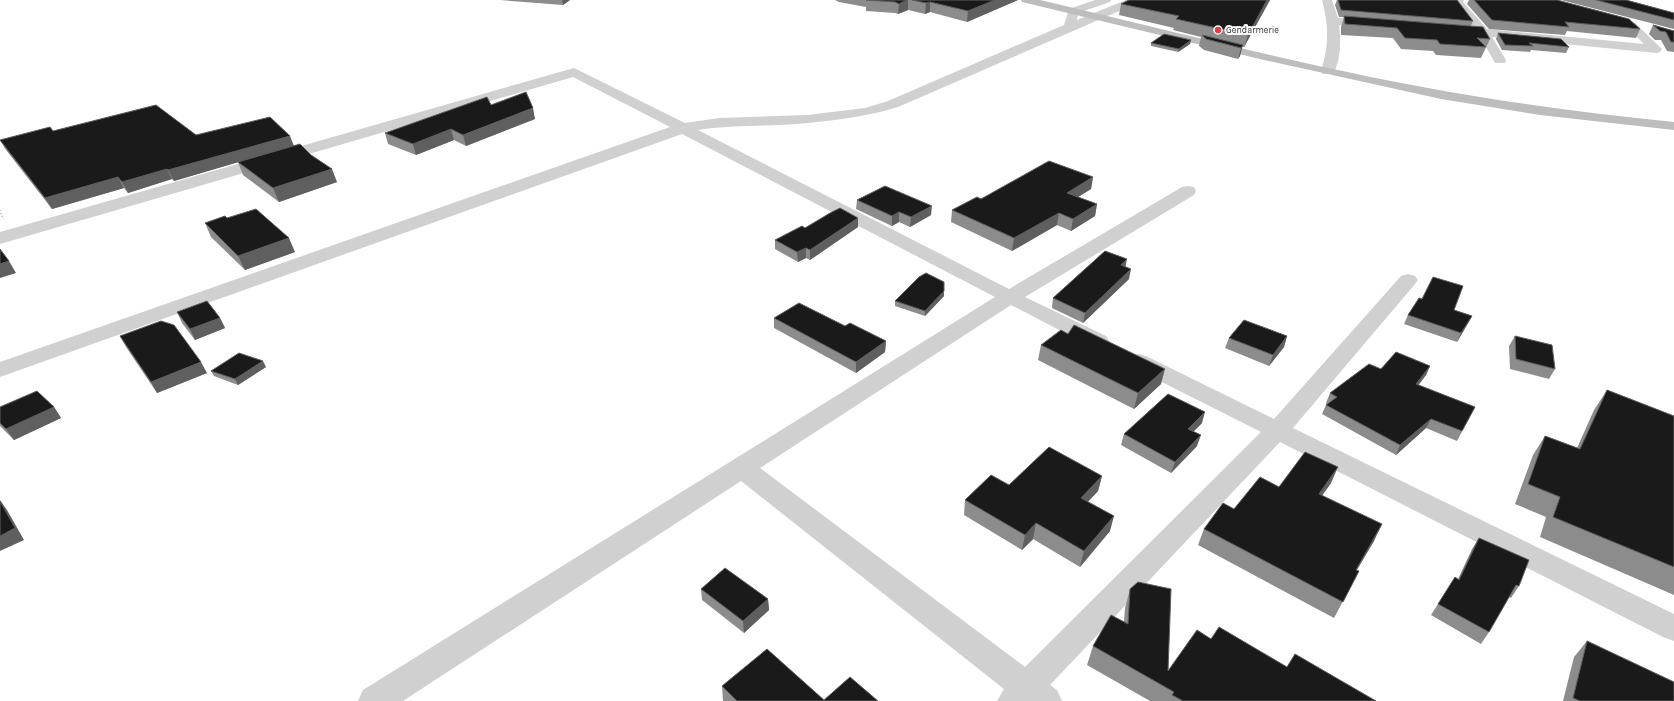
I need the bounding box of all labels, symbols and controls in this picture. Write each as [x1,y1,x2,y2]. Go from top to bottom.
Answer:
marker: Gendarmerie [1213,25,1223,35]
place label: Gendarmerie [1226,25,1279,35]

